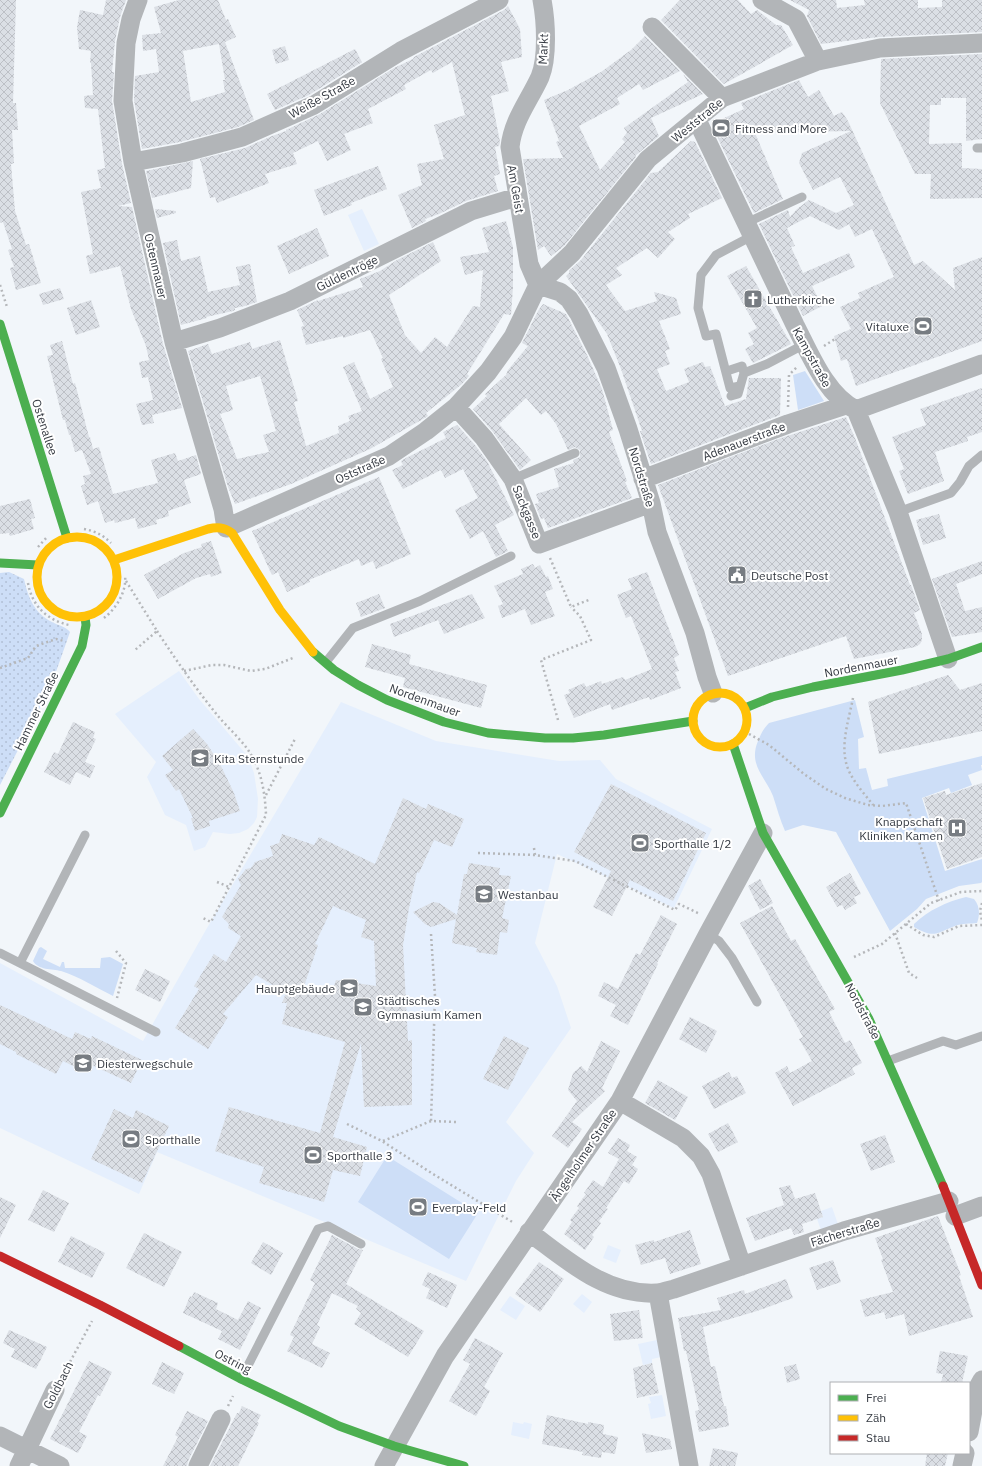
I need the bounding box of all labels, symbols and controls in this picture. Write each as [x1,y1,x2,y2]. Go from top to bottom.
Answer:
street label: Markt [535,33,551,65]
street label: Weiße Straße [286,72,358,121]
street label: Weststraße [668,94,726,145]
sports icon: Fitness and More [710,117,732,139]
place label: Fitness and More [735,121,828,136]
street label: Am Geist [504,164,528,214]
street label: Ostenmauer [141,232,171,301]
street label: Güldentröge [314,251,381,294]
church icon: Lutherkirche [742,288,764,310]
place label: Lutherkirche [767,292,835,307]
sports icon: Vitaluxe [912,315,934,337]
place label: Vitaluxe [865,319,909,334]
street label: Kampstraße [789,324,835,390]
street label: Ostenallee [29,397,61,457]
street label: Adenauerstraße [701,418,788,464]
street label: Nordstraße [626,445,658,509]
street label: Oststraße [333,451,388,487]
street label: Sackgasse [509,483,545,541]
public building icon: Deutsche Post [726,564,748,586]
place label: Deutsche Post [751,568,829,583]
street label: Nordenmauer [823,651,900,680]
street label: Hammer Straße [10,669,62,753]
street label: Nordenmauer [387,680,463,720]
school or university icon: Kita Sternstunde [189,747,211,769]
place label: Kita Sternstunde [214,751,305,766]
place label: Knappschaft Kliniken Kamen [859,814,943,843]
hospital icon: Knappschaft Kliniken Kamen [946,817,968,839]
sports icon: Sporthalle 1/2 [629,832,651,854]
place label: Sporthalle 1/2 [654,836,731,851]
school or university icon: Westanbau [473,883,495,905]
place label: Westanbau [498,887,558,902]
school or university icon: Hauptgebäude [338,977,360,999]
street label: Nordstraße [842,980,884,1042]
place label: Hauptgebäude [256,981,335,996]
place label: Städtisches Gymnasium Kamen [377,993,482,1022]
school or university icon: Städtisches Gymnasium Kamen [352,996,374,1018]
school or university icon: Diesterwegschule [72,1052,94,1074]
place label: Diesterwegschule [97,1056,193,1071]
street label: Ängelholmer Straße [547,1106,620,1204]
sports icon: Sporthalle [120,1128,142,1150]
place label: Sporthalle [145,1132,201,1147]
sports icon: Sporthalle 3 [302,1144,324,1166]
place label: Sporthalle 3 [327,1148,393,1163]
sports icon: Everplay-Feld [407,1196,429,1218]
place label: Everplay-Feld [432,1200,506,1215]
street label: Fächerstraße [809,1214,882,1250]
street label: Ostring [212,1345,254,1377]
street label: Goldbach [40,1359,76,1411]
legend [830,1382,970,1454]
text: Frei [866,1390,886,1405]
text: Zäh [866,1410,886,1425]
text: Stau [866,1430,890,1445]

